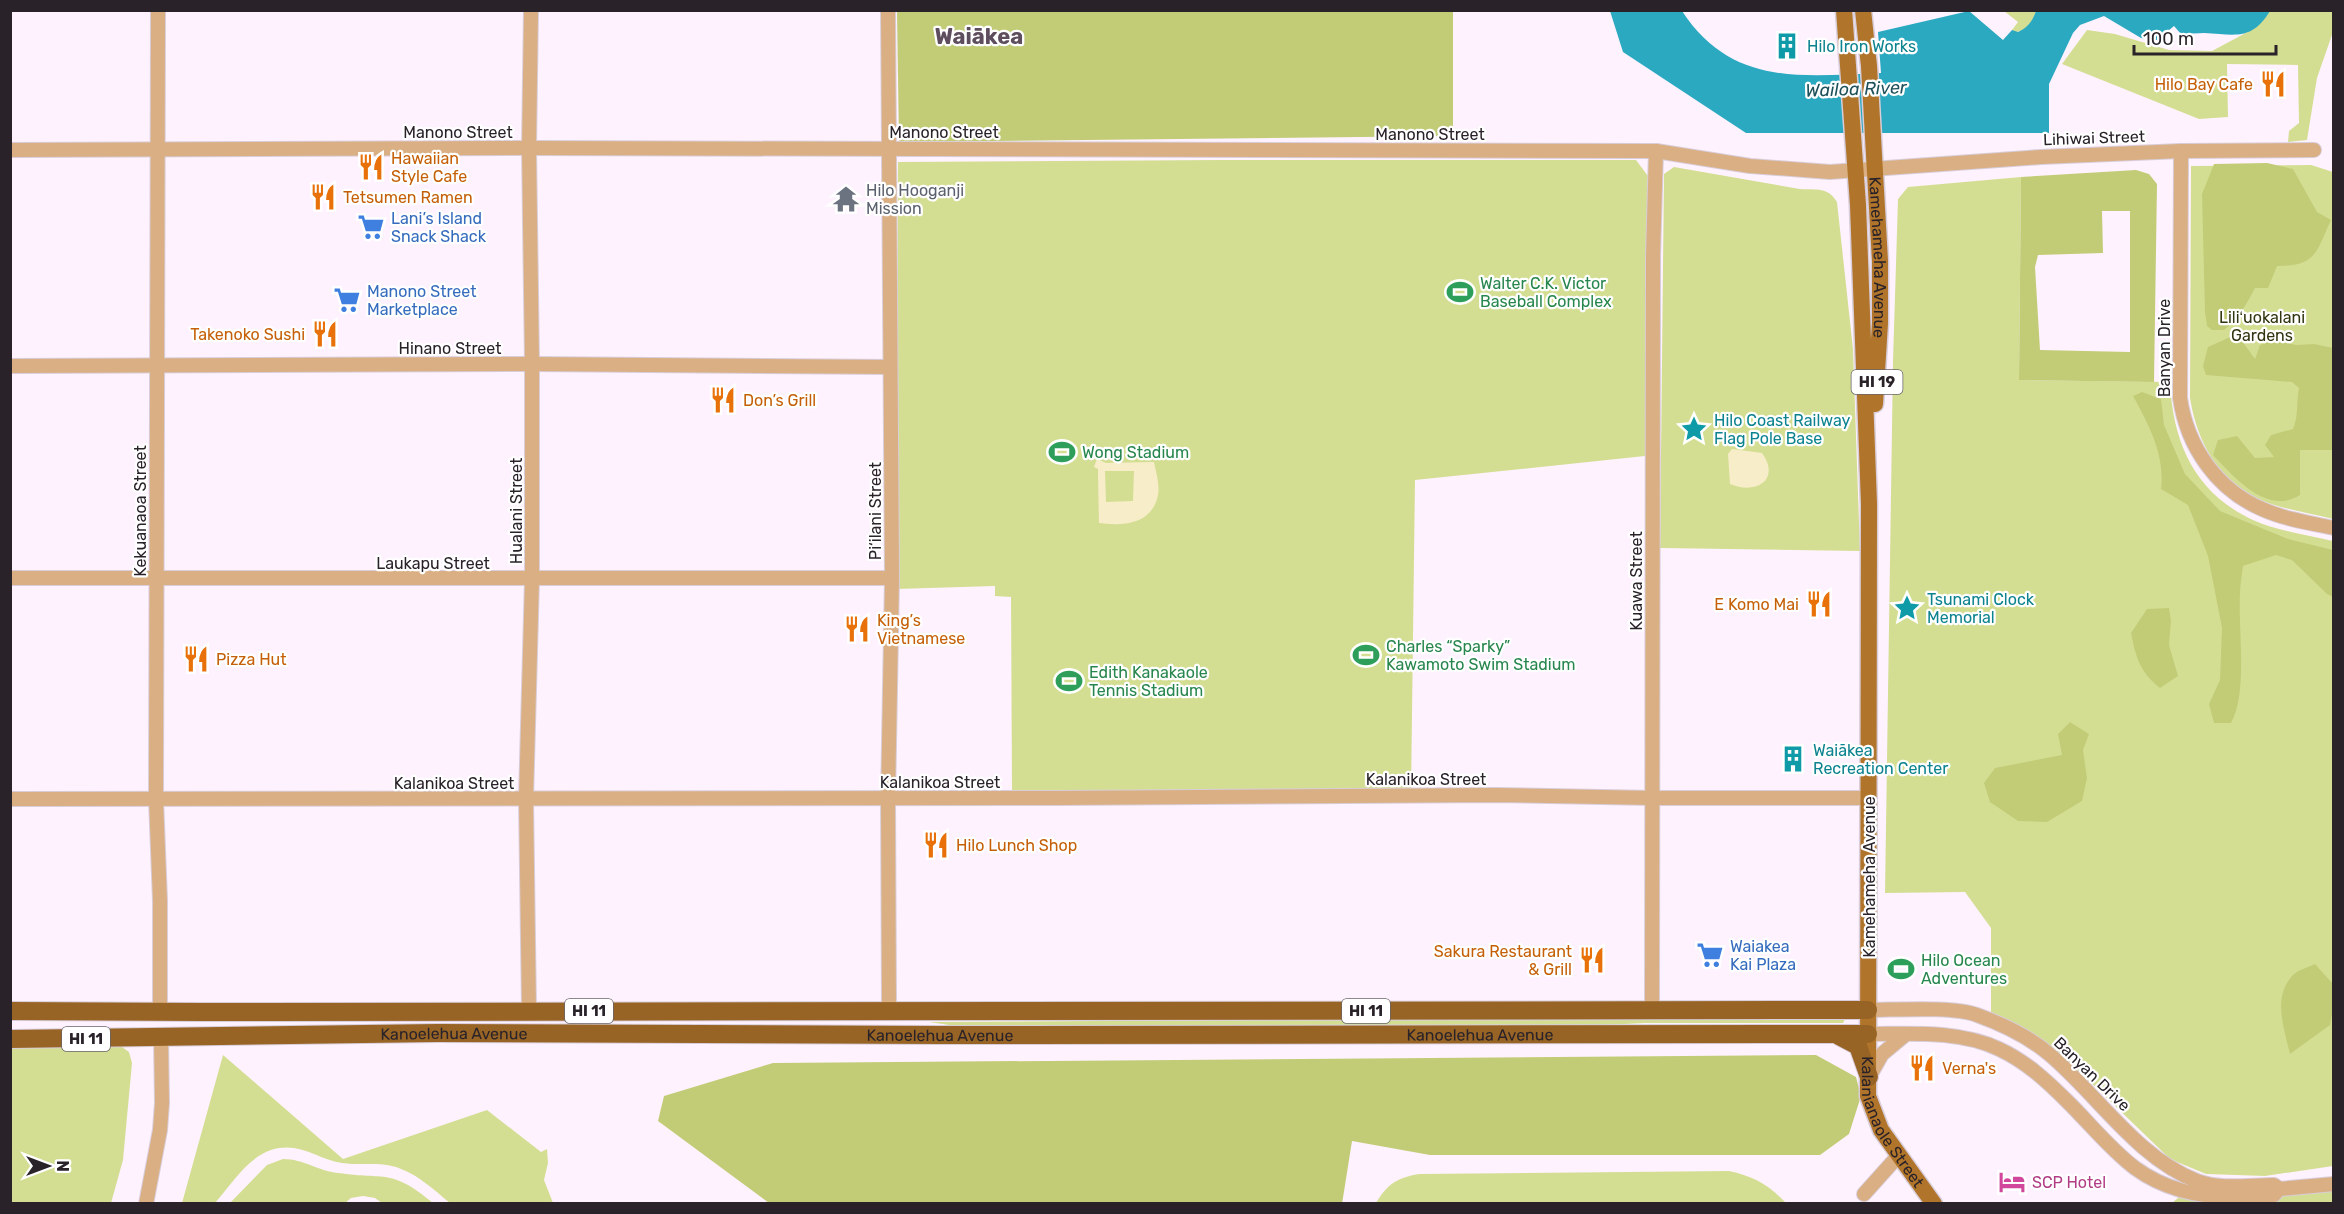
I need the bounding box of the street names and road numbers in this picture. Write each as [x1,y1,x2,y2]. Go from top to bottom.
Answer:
street label: Manono Street [403,123,513,142]
street label: Manono Street [889,123,999,142]
street label: Manono Street [1375,125,1485,144]
street label: Lihiwai Street [2043,127,2145,149]
street label: Kamehameha Avenue [1866,176,1890,339]
street label: Banyan Drive [2155,299,2174,397]
street label: Hinano Street [399,339,501,358]
road number: HI 19 [1852,370,1902,394]
street label: Kekuanaoa Street [131,445,150,577]
street label: Hualani Street [507,458,526,564]
street label: Pi‘ilani Street [866,462,885,560]
street label: Kuawa Street [1627,531,1646,631]
street label: Laukapu Street [376,554,490,573]
street label: Kalanikoa Street [1366,770,1486,789]
street label: Kalanikoa Street [880,773,1000,792]
street label: Kalanikoa Street [394,774,514,793]
street label: Kamehameha Avenue [1860,796,1879,958]
road number: HI 11 [565,999,613,1023]
road number: HI 11 [1342,999,1390,1023]
street label: Kanoelehua Avenue [380,1023,527,1043]
street label: Kanoelehua Avenue [866,1025,1013,1045]
street label: Kanoelehua Avenue [1406,1025,1553,1044]
road number: HI 11 [62,1027,110,1051]
street label: Banyan Drive [2050,1033,2134,1115]
street label: Kalanianaole Street [1858,1056,1928,1191]

